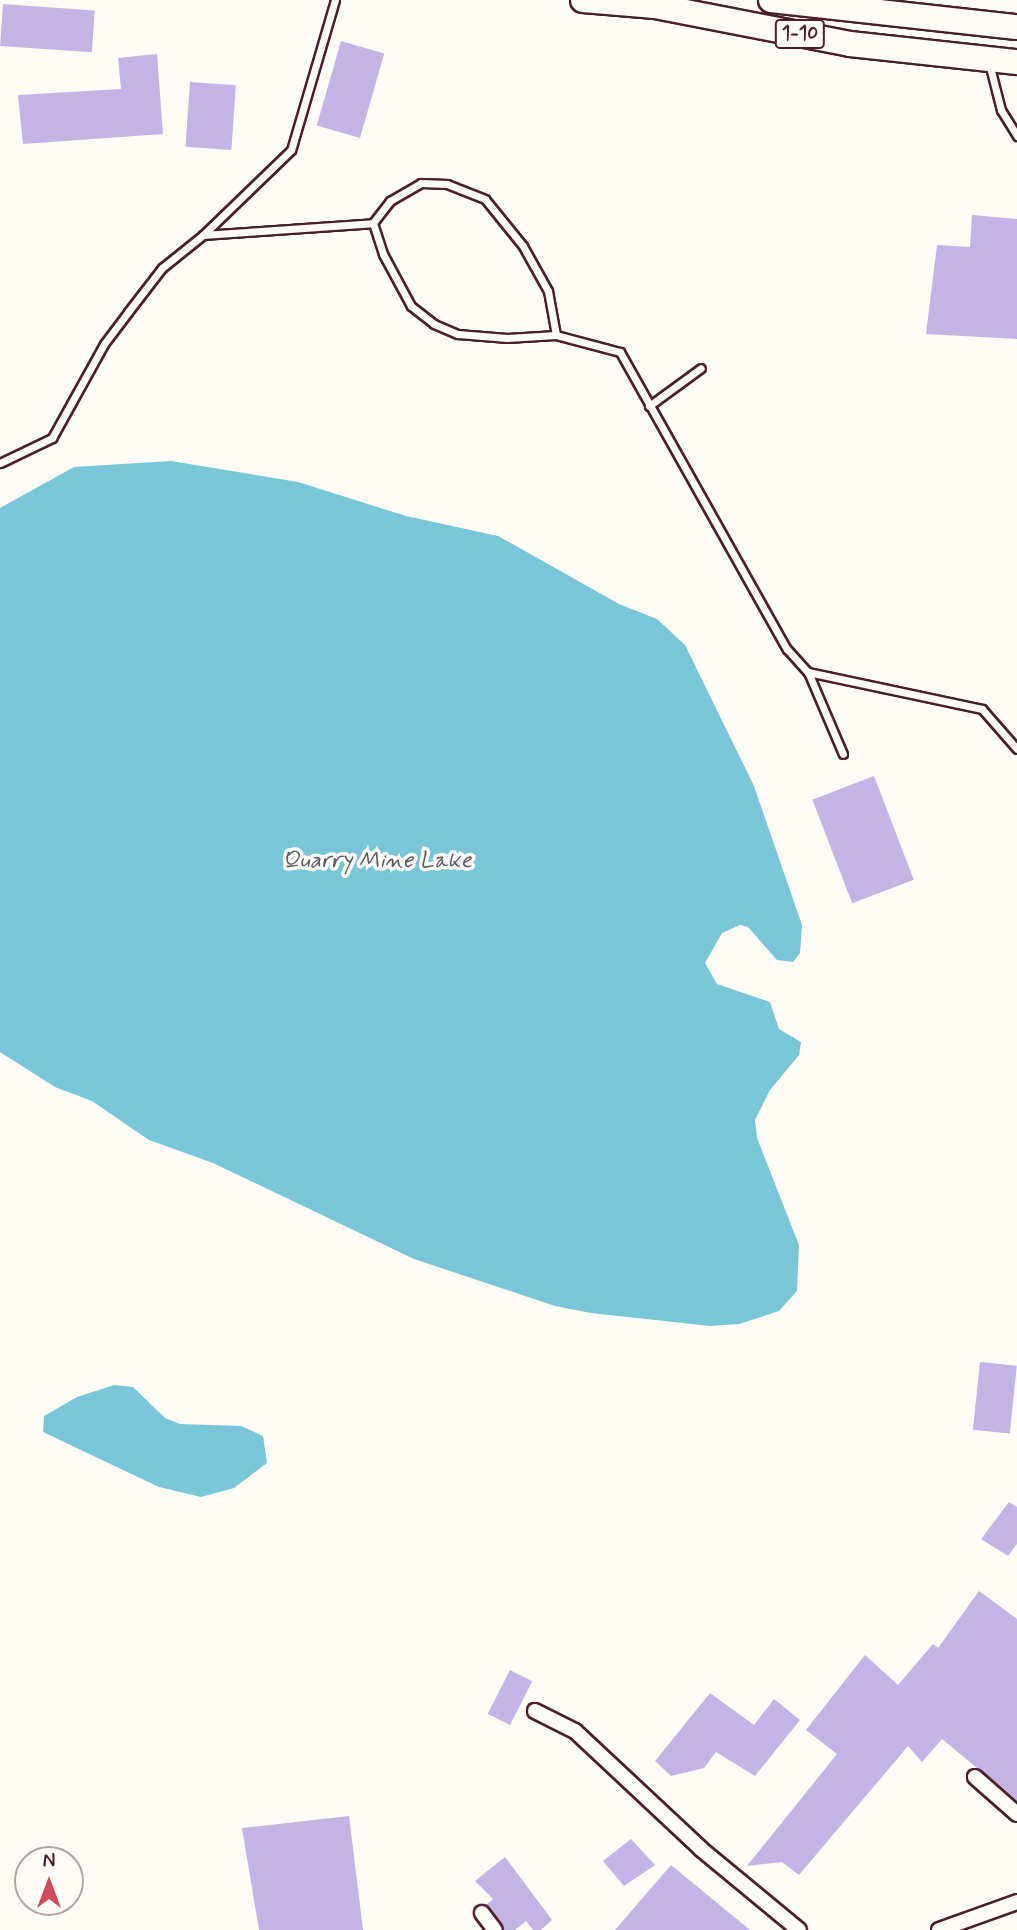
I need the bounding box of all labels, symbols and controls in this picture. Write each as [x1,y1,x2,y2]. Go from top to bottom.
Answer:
road number: 1-10 [774,18,826,50]
water label: Quarry Mine Lake [287,847,467,875]
north arrow [14,1846,84,1916]
text: N [43,1849,55,1874]

